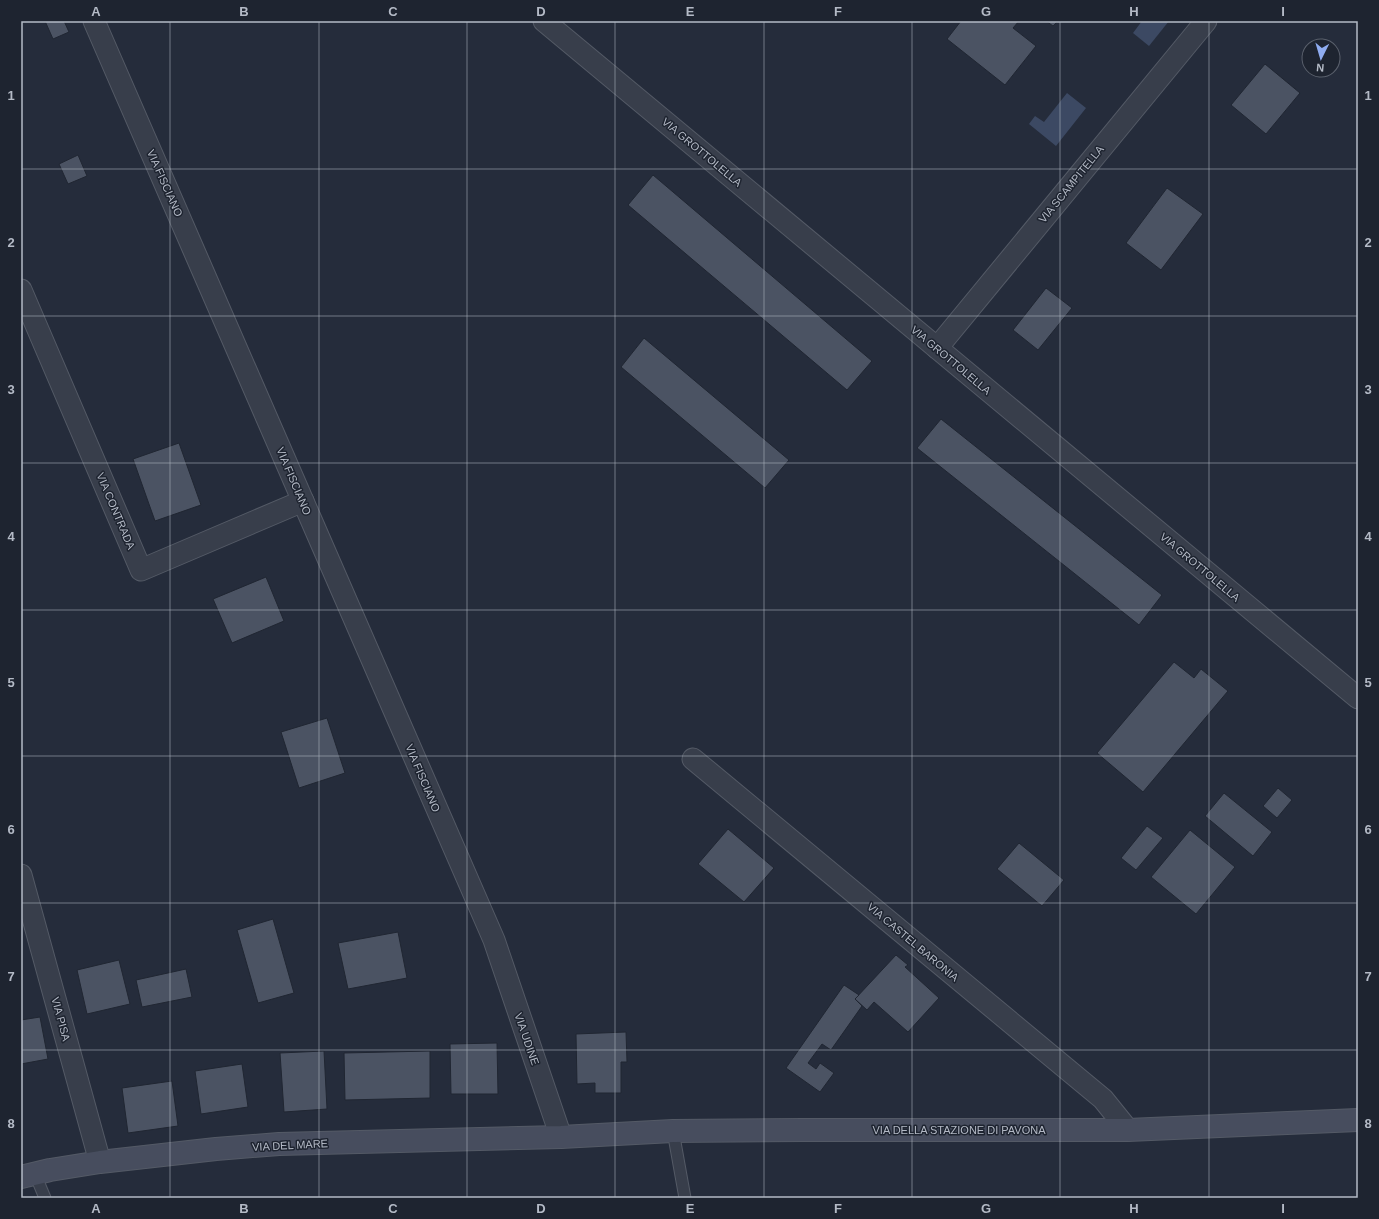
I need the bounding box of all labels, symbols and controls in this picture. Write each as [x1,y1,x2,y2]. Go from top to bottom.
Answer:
text: A [91,4,101,19]
text: B [239,4,249,19]
text: C [388,4,398,19]
text: D [536,4,546,19]
text: E [686,4,695,19]
text: F [834,4,842,19]
text: G [981,4,991,19]
text: H [1129,4,1139,19]
text: I [1281,4,1285,19]
north arrow [1301,38,1341,78]
text: N [1316,62,1325,74]
text: 1 [7,88,15,103]
text: 1 [1364,88,1372,103]
street label: VIA GROTTOLELLA [660,115,745,189]
street label: VIA SCAMPITELLA [1036,142,1106,225]
street label: VIA FISCIANO [145,148,185,219]
text: 2 [7,235,15,250]
text: 2 [1364,235,1372,250]
street label: VIA GROTTOLELLA [909,323,994,397]
text: 3 [7,382,15,397]
text: 3 [1364,382,1372,397]
street label: VIA FISCIANO [274,445,314,517]
street label: VIA CONTRADA [94,471,138,552]
text: 4 [7,529,15,544]
text: 4 [1364,529,1372,544]
street label: VIA GROTTOLELLA [1158,530,1243,604]
text: 5 [7,675,15,690]
text: 5 [1364,675,1372,690]
street label: VIA FISCIANO [403,742,443,814]
text: 6 [7,822,15,837]
text: 6 [1364,822,1372,837]
street label: VIA CASTEL BARONIA [865,900,961,984]
text: 7 [7,969,15,984]
text: 7 [1364,969,1372,984]
street label: VIA PISA [49,996,73,1043]
street label: VIA UDINE [512,1011,542,1067]
text: 8 [7,1116,15,1131]
text: 8 [1364,1116,1372,1131]
street label: VIA DELLA STAZIONE DI PAVONA [873,1124,1046,1136]
street label: VIA DEL MARE [252,1137,328,1153]
text: A [91,1201,101,1216]
text: B [239,1201,249,1216]
text: C [388,1201,398,1216]
text: D [536,1201,546,1216]
text: E [686,1201,695,1216]
text: F [834,1201,842,1216]
text: G [981,1201,991,1216]
text: H [1129,1201,1139,1216]
text: I [1281,1201,1285,1216]

